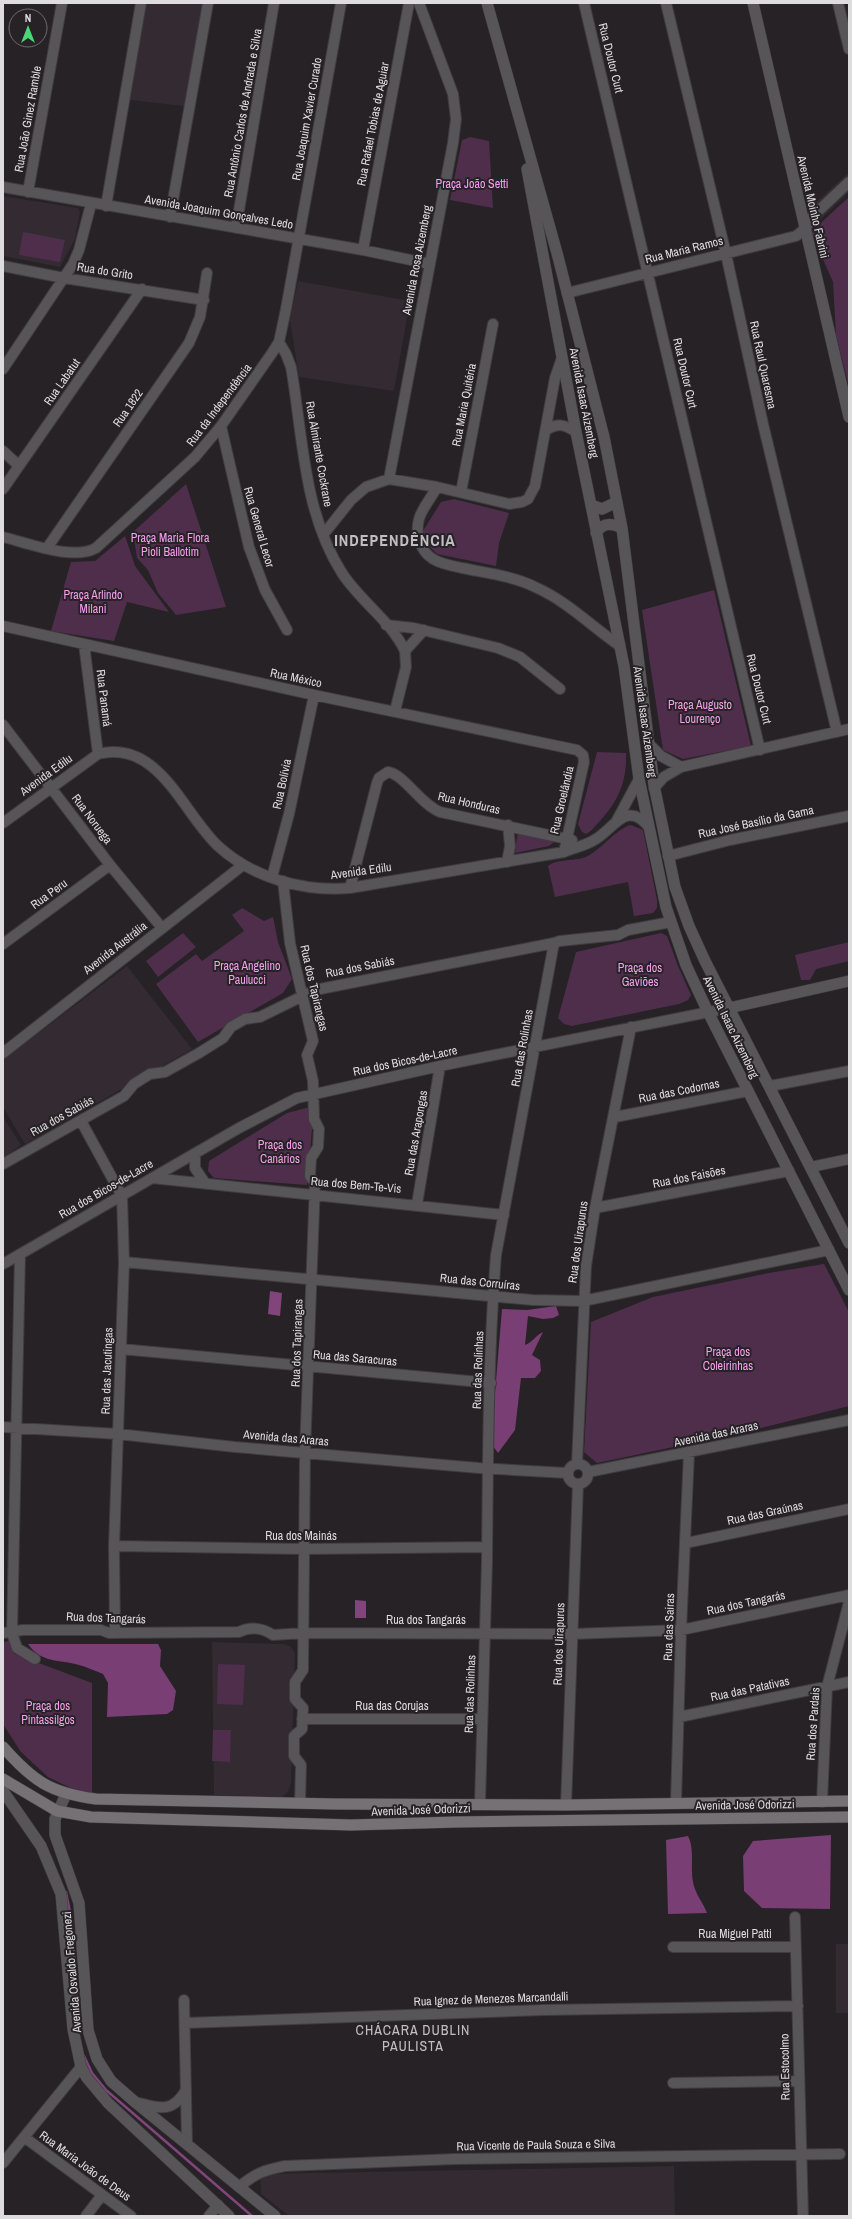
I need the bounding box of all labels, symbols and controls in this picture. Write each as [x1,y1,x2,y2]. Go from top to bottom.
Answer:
north arrow [8,8,48,48]
text: N [25,11,31,25]
street label: Rua Doutor Curt [595,21,627,95]
street label: Rua Antônio Carlos de Andrada e Silva [220,27,266,199]
street label: Rua Joaquim Xavier Curado [288,56,326,182]
street label: Rua Rafael Tobias de Aguiar [353,60,393,187]
street label: Rua João Ginez Ramble [11,65,45,173]
street label: Avenida Moinho Fabrini [793,153,833,260]
park label: Praça João Setti [436,176,508,192]
street label: Avenida Joaquim Gonçalves Ledo [143,191,294,233]
street label: Avenida Rosa Aizemberg [398,203,436,317]
street label: Rua Maria Ramos [643,233,725,267]
street label: Rua do Grito [76,259,134,283]
street label: Rua Raul Quaresma [746,319,780,411]
street label: Rua Doutor Curt [669,336,701,410]
street label: Avenida Isaac Aizemberg [565,346,603,460]
street label: Rua Labatut [40,355,84,409]
street label: Rua da Independência [183,360,256,450]
street label: Rua Maria Quitéria [448,362,480,448]
street label: Rua 1822 [109,386,147,430]
street label: Rua Almirante Cockrane [302,400,336,508]
street label: Rua General Lecor [240,485,278,570]
district label: INDEPENDÊNCIA [334,529,456,551]
park label: Praça Maria Flora Pioli Ballotim [131,530,210,560]
park label: Praça Arlindo Milani [63,587,123,617]
street label: Rua Doutor Curt [743,652,775,726]
street label: Avenida Isaac Aizemberg [629,664,661,779]
street label: Rua México [269,665,323,691]
street label: Rua Panamá [93,669,116,728]
park label: Praça Augusto Lourenço [668,697,732,727]
street label: Avenida Edilu [16,751,75,800]
street label: Rua Bolívia [269,757,295,811]
street label: Rua Groelândia [546,764,578,836]
street label: Rua Honduras [436,788,502,818]
street label: Rua Noruega [68,791,116,848]
street label: Rua José Basílio da Gama [697,802,816,842]
street label: Avenida Edilu [329,859,392,883]
street label: Rua Peru [27,875,71,913]
street label: Avenida Austrália [79,918,151,979]
street label: Rua dos Tapirangas [296,943,332,1033]
street label: Rua dos Sabiás [324,952,396,982]
park label: Praça Angelino Paulucci [214,958,280,988]
park label: Praça dos Gaviões [618,960,662,990]
street label: Avenida Isaac Aizemberg [699,972,763,1081]
street label: Rua das Rolinhas [507,1008,537,1088]
street label: Rua dos Bicos-de-Lacre [351,1042,459,1080]
street label: Rua das Codornas [637,1075,721,1107]
street label: Rua das Arapongas [401,1089,431,1177]
street label: Rua dos Sabiás [27,1092,97,1140]
park label: Praça dos Canários [258,1137,302,1167]
street label: Rua dos Bicos-de-Lacre [56,1156,156,1222]
street label: Rua dos Faisões [651,1162,727,1192]
street label: Rua dos Bem-Te-Vis [310,1173,402,1197]
street label: Rua dos Uirapurus [564,1200,592,1284]
street label: Rua das Corruíras [439,1270,521,1294]
street label: Rua dos Tapirangas [287,1299,307,1387]
street label: Rua das Jacutingas [97,1327,117,1415]
street label: Rua das Rolinhas [469,1331,487,1409]
park label: Praça dos Coleirinhas [703,1344,753,1374]
street label: Rua das Saracuras [312,1346,398,1370]
street label: Avenida das Araras [671,1417,760,1451]
street label: Avenida das Araras [242,1426,329,1450]
street label: Rua das Graúnas [726,1497,804,1529]
street label: Rua dos Mainás [265,1528,337,1544]
street label: Rua dos Tangarás [705,1587,787,1619]
street label: Rua das Sairas [660,1593,678,1661]
street label: Rua dos Uirapurus [550,1602,568,1686]
street label: Rua dos Tangarás [66,1609,146,1627]
street label: Rua dos Tangarás [386,1612,466,1628]
street label: Rua das Rolinhas [461,1655,479,1733]
street label: Rua das Patativas [709,1673,791,1705]
street label: Rua dos Pardais [802,1687,824,1761]
park label: Praça dos Pintassilgos [21,1698,75,1728]
street label: Rua das Corujas [355,1698,429,1714]
street label: Avenida José Odorizzi [694,1796,795,1814]
street label: Avenida José Odorizzi [370,1800,471,1820]
street label: Avenida Osvaldo Fregonezi [59,1911,85,2034]
street label: Rua Miguel Patti [698,1926,772,1942]
street label: Rua Ignez de Menezes Marcandalli [413,1988,569,2010]
district label: CHÁCARA DUBLIN PAULISTA [356,2021,470,2055]
street label: Rua Estocolmo [776,2033,794,2101]
street label: Rua Maria João de Deus [36,2127,134,2205]
street label: Rua Vicente de Paula Souza e Silva [456,2136,616,2154]

